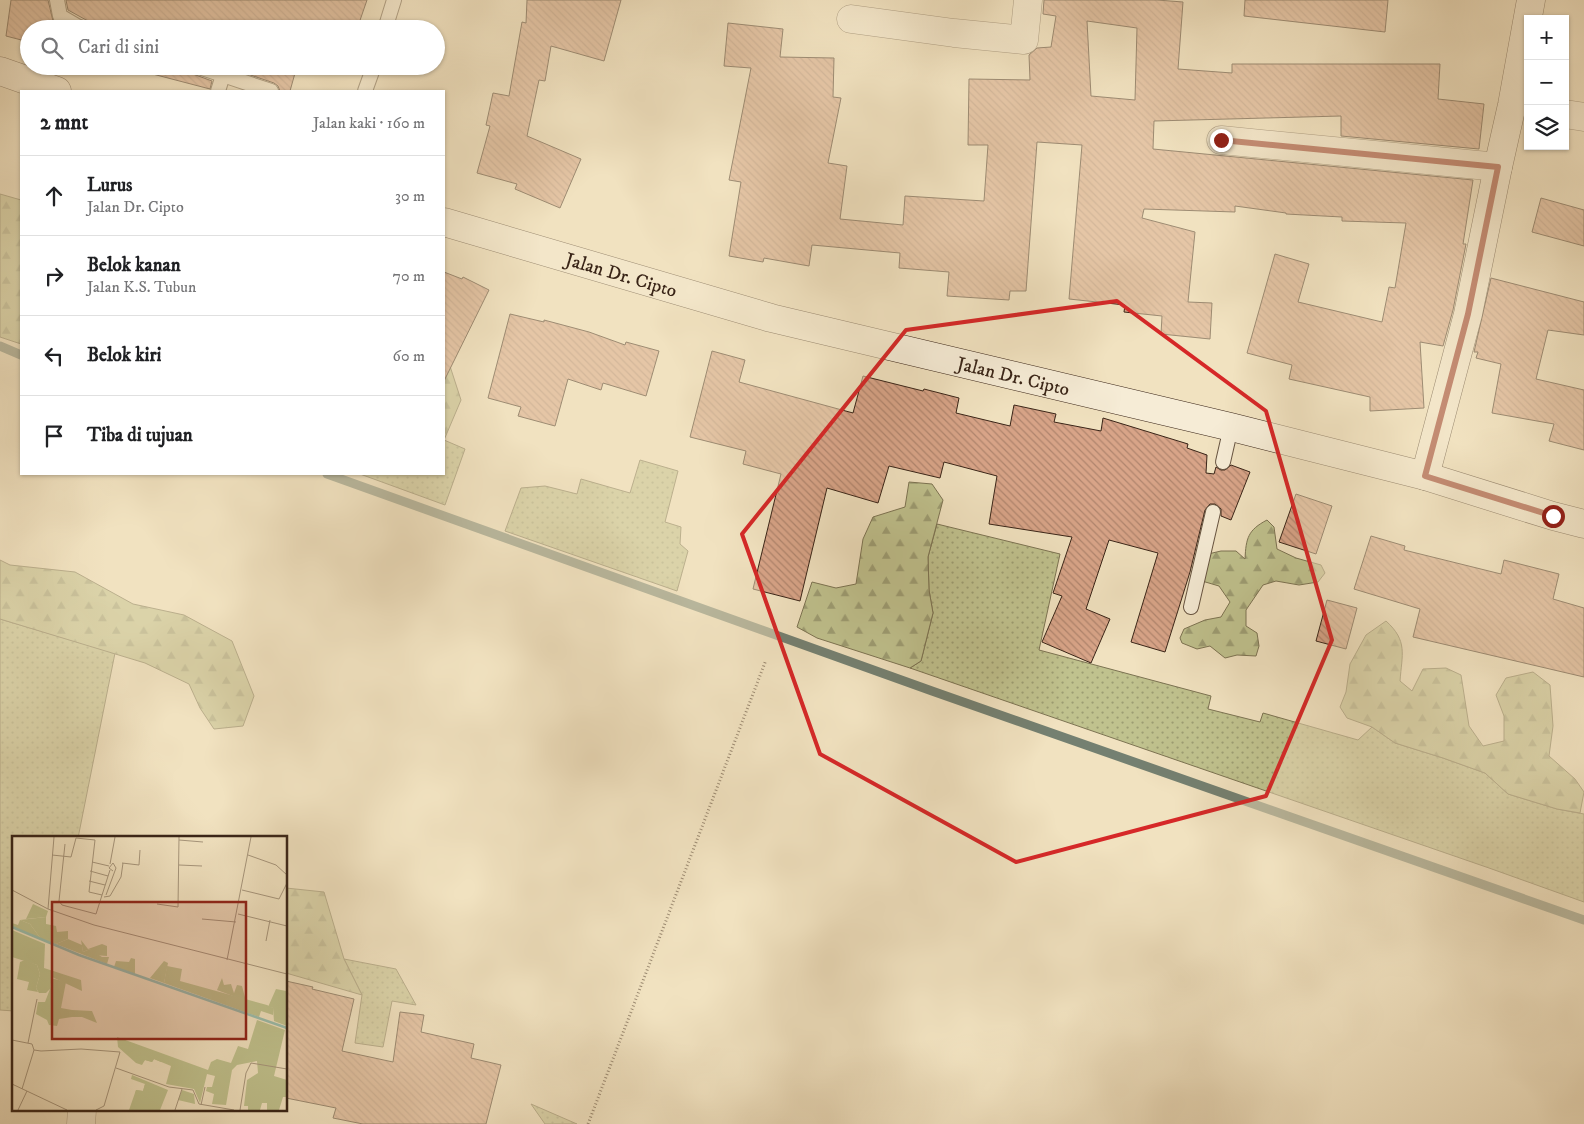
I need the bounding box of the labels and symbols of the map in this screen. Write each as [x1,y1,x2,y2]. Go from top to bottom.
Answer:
route end [1210,129,1233,152]
street label: Jalan Dr. Cipto [561,248,679,303]
street label: Jalan Dr. Cipto [953,352,1072,401]
route start [1542,505,1565,528]
inset map [12,836,288,1112]

